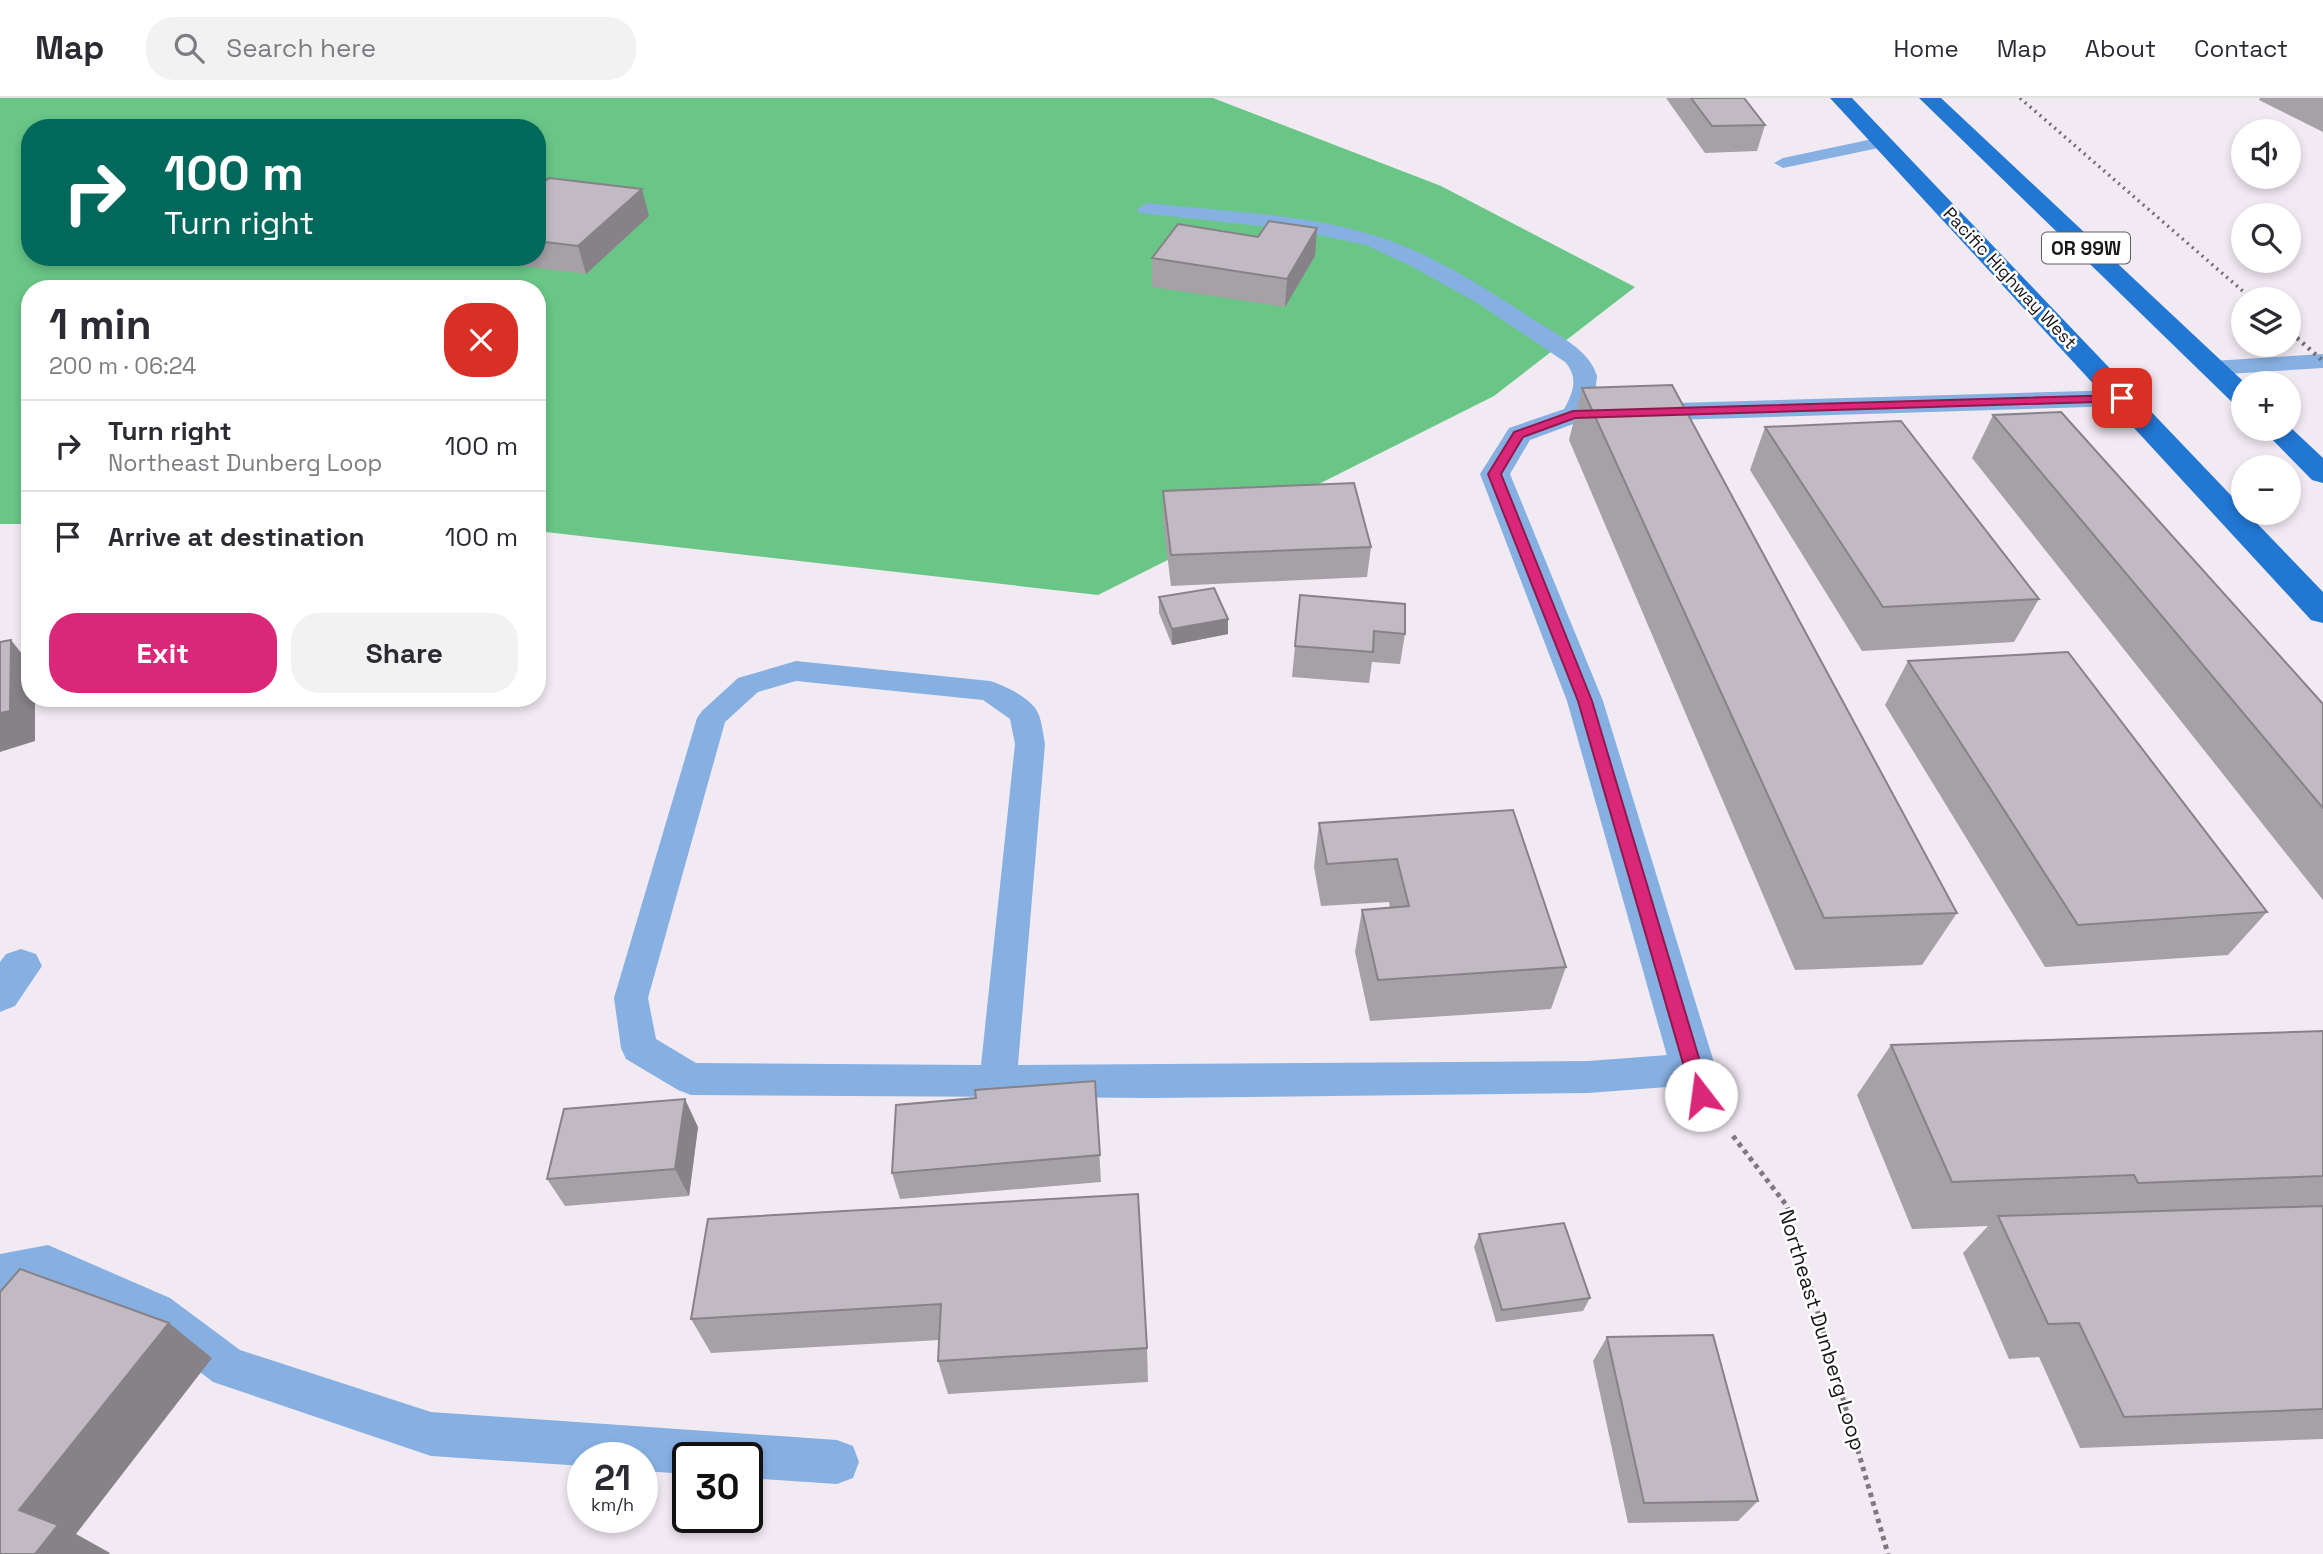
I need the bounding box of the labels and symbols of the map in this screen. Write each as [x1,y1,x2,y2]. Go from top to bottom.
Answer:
street label: Pacific Highway West [1939,202,2082,353]
road number: OR 99W [2042,232,2130,264]
pin [2092,368,2152,428]
position arrow [1664,1058,1738,1132]
street label: Northeast Dunberg Loop [1773,1206,1872,1454]
speed limit sign: 30 [672,1442,763,1533]

